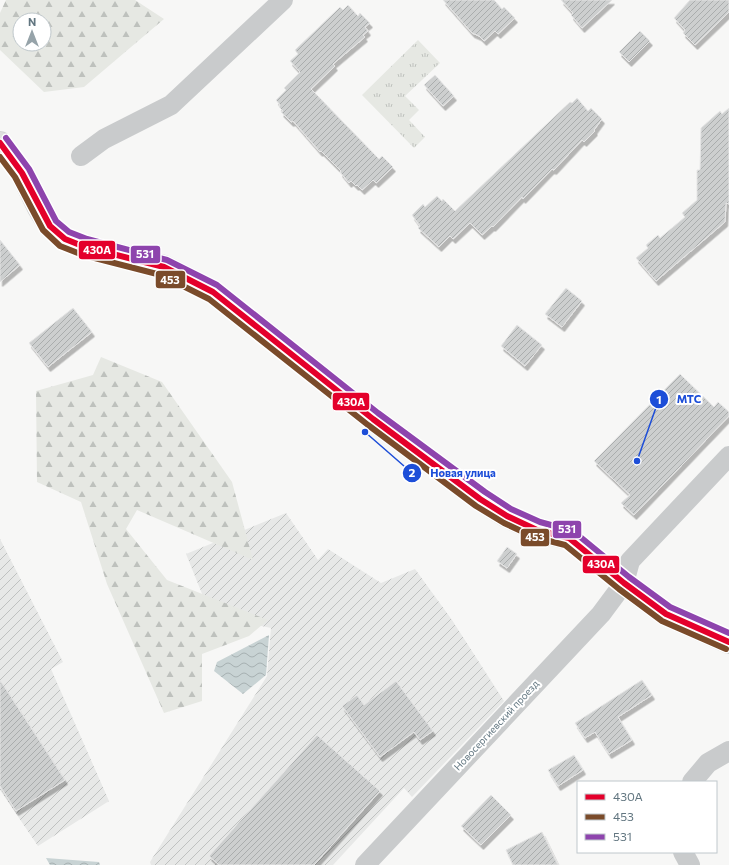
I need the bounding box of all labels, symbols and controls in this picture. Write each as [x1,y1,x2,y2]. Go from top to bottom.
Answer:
north arrow [12,12,52,52]
text: N [28,15,36,28]
line badge: 430А [78,240,116,260]
text: 430А [83,243,111,256]
line badge: 531 [130,245,161,264]
text: 531 [136,247,154,260]
line badge: 453 [155,270,186,289]
text: 453 [160,273,180,286]
callout: МТС [649,388,710,411]
line badge: 430А [332,392,370,411]
text: 1 [656,392,662,406]
text: МТС [677,392,702,405]
text: 430А [337,395,365,408]
callout: Новая улица [402,462,504,485]
text: 2 [409,465,416,479]
text: Новая улица [430,466,496,479]
line badge: 531 [552,520,582,539]
text: 531 [558,522,576,535]
line badge: 453 [520,528,550,547]
text: 453 [525,530,545,543]
line badge: 430А [582,555,620,574]
text: 430А [587,557,615,570]
street label: Новосергиевский проезд [451,677,541,772]
legend [577,781,717,853]
text: 430А [613,789,643,803]
text: 453 [613,809,634,823]
text: 531 [613,829,632,843]

